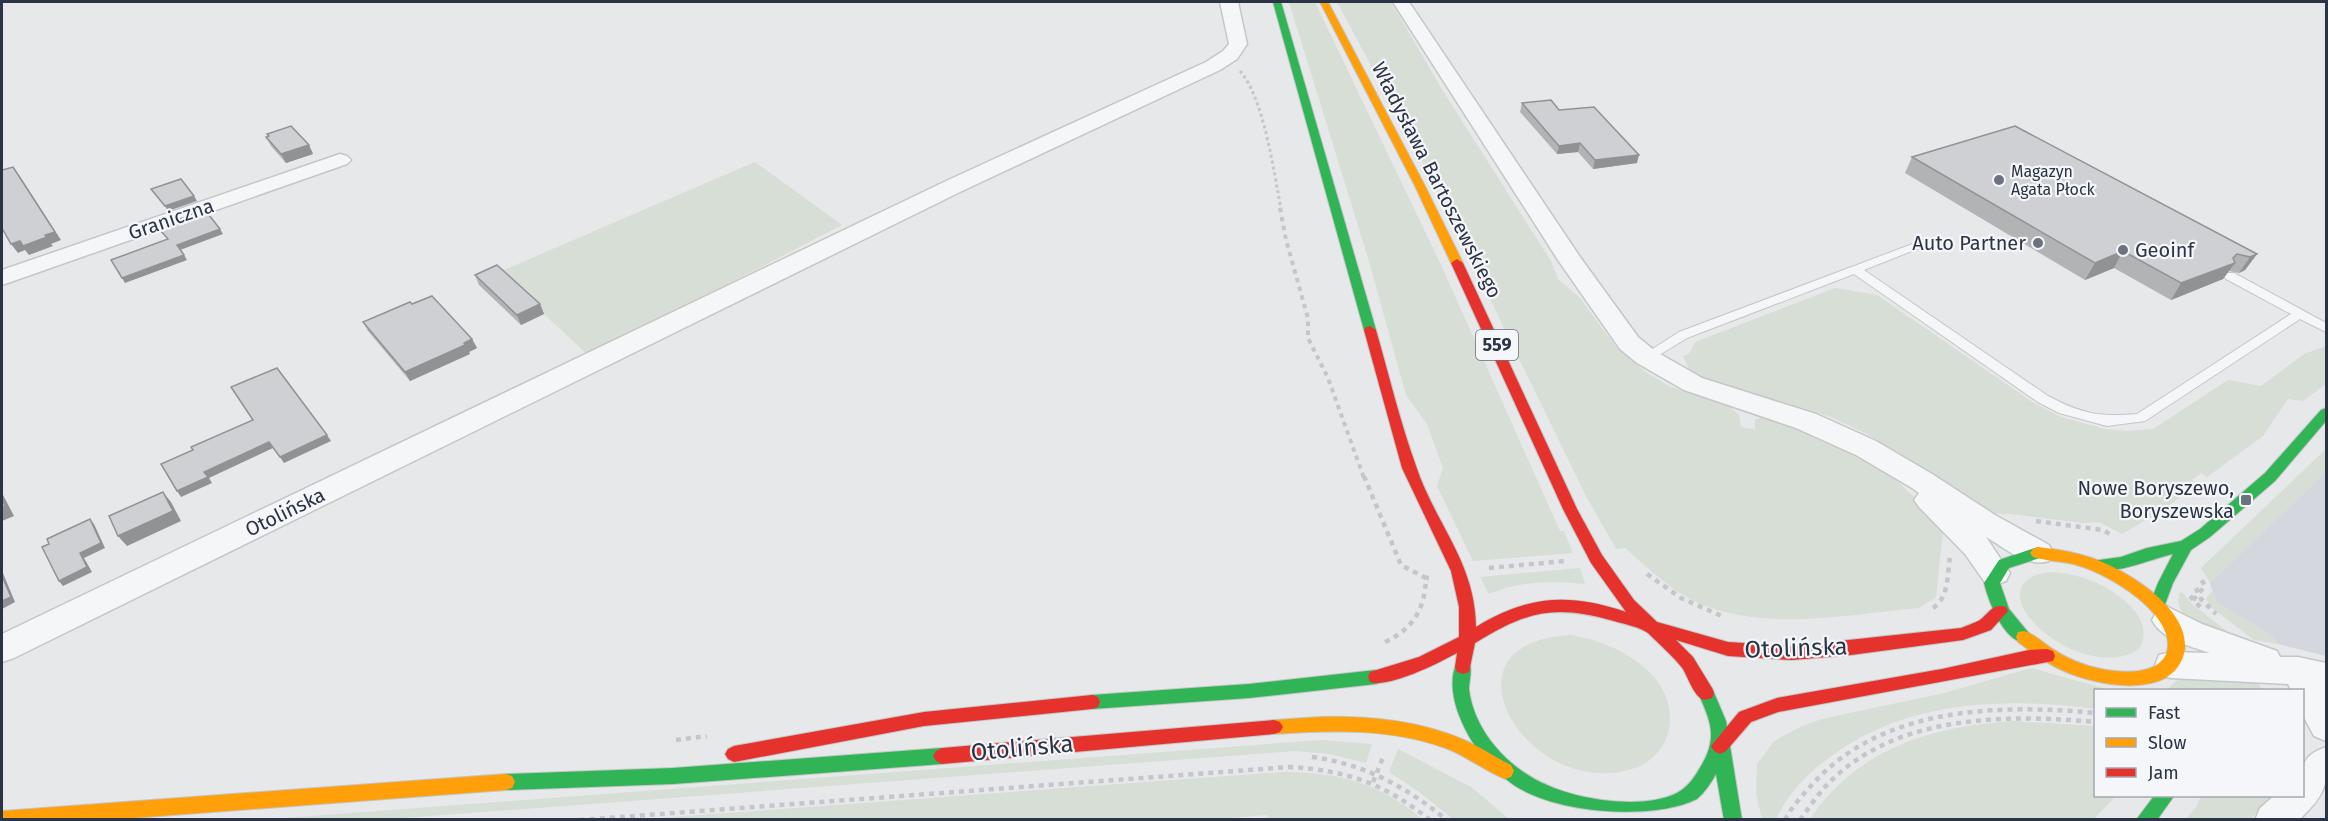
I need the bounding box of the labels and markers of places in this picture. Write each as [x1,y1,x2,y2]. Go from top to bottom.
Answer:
place label: Magazyn Agata Płock [2011,162,2096,199]
marker: Magazyn Agata Płock [1992,173,2006,187]
place label: Auto Partner [1912,231,2026,255]
marker: Auto Partner [2031,236,2045,250]
place label: Geoinf [2135,238,2196,262]
marker: Geoinf [2116,243,2130,257]
place label: Nowe Boryszewo, Boryszewska [2077,476,2234,523]
marker: Nowe Boryszewo, Boryszewska [2239,493,2253,507]

